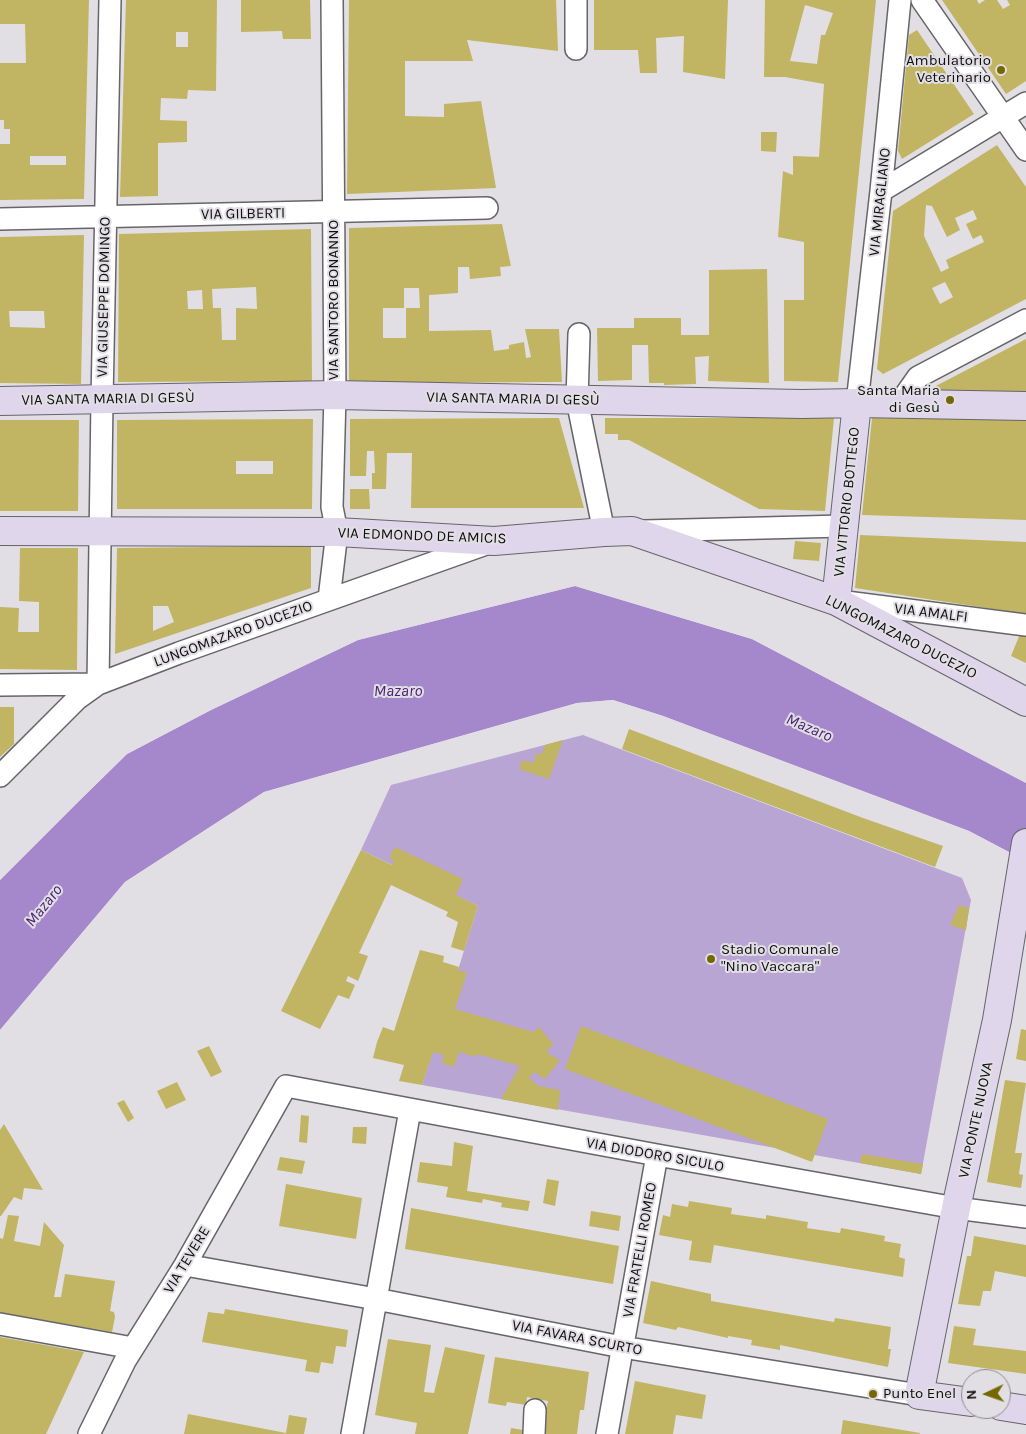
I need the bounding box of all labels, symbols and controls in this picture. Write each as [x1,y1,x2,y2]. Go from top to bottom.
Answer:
place label: Ambulatorio Veterinario [906,52,991,87]
marker: Ambulatorio Veterinario [995,64,1007,76]
street label: VIA MIRAGLIANO [865,147,895,257]
street label: VIA GILBERTI [201,204,285,224]
street label: VIA GIUSEPPE DOMINGO [94,217,114,377]
street label: VIA SANTORO BONANNO [325,220,343,380]
place label: Santa Maria di Gesù [857,382,940,417]
street label: VIA SANTA MARIA DI GESÙ [21,388,195,410]
street label: VIA SANTA MARIA DI GESÙ [426,388,600,410]
marker: Santa Maria di Gesù [944,394,956,406]
street label: VIA VITTORIO BOTTEGO [830,426,864,578]
street label: VIA EDMONDO DE AMICIS [337,524,507,548]
street label: LUNGOMAZARO DUCEZIO [822,591,980,683]
street label: LUNGOMAZARO DUCEZIO [151,597,315,671]
street label: VIA AMALFI [893,600,969,626]
water label: Mazaro [374,681,422,701]
water label: Mazaro [783,710,835,746]
water label: Mazaro [21,881,67,931]
place label: Stadio Comunale "Nino Vaccara" [721,941,839,976]
marker: Stadio Comunale "Nino Vaccara" [705,953,717,965]
street label: VIA PONTE NUOVA [955,1060,997,1180]
street label: VIA DIODORO SICULO [585,1134,725,1176]
street label: VIA FRATELLI ROMEO [619,1181,661,1319]
street label: VIA TEVERE [160,1223,214,1297]
street label: VIA FAVARA SCURTO [510,1317,644,1359]
north arrow [961,1369,1011,1419]
place label: Punto Enel [883,1385,956,1403]
marker: Punto Enel [867,1388,879,1400]
text: N [963,1389,980,1400]

